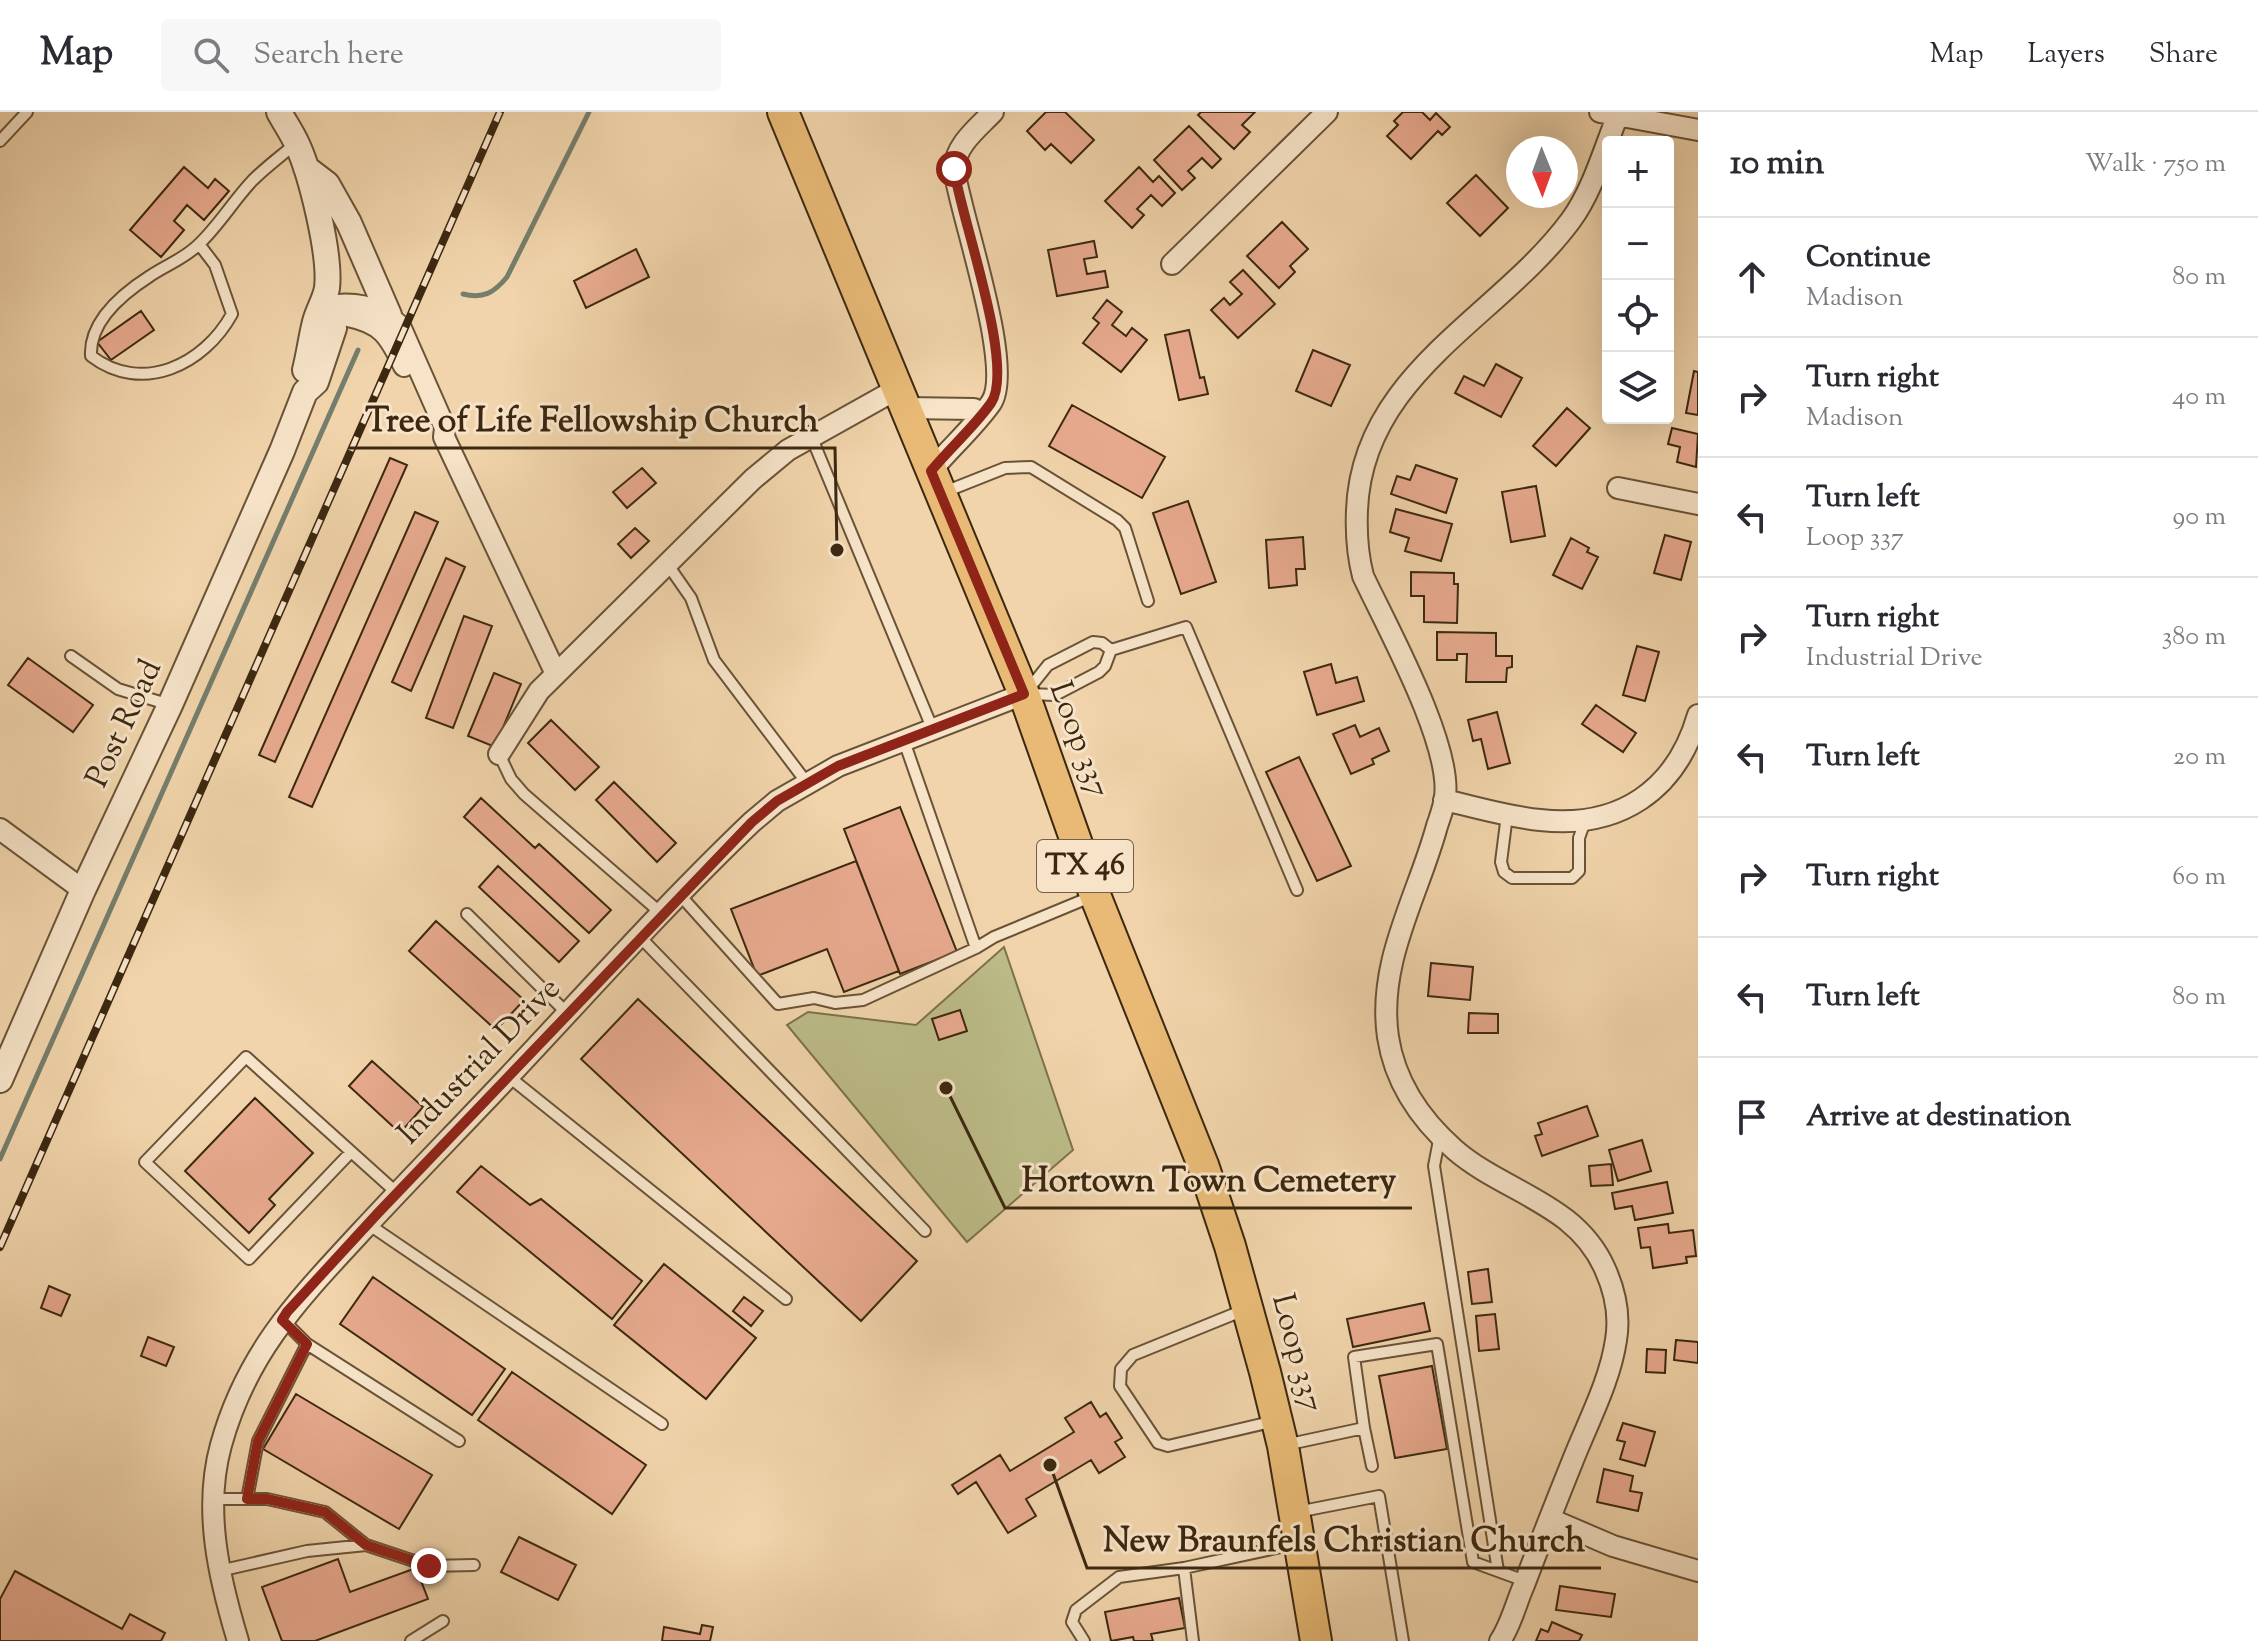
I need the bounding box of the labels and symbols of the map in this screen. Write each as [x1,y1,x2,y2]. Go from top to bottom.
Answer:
north arrow [1506,136,1578,208]
route start [936,151,972,187]
callout: Tree of Life Fellowship Church [349,390,835,448]
text: Tree of Life Fellowship Church [365,398,819,447]
street label: Post Road [75,652,175,796]
street label: Loop 337 [1036,676,1120,804]
road number: TX 46 [1037,840,1133,892]
street label: Industrial Drive [388,968,572,1156]
callout: Hortown Town Cemetery [1005,1150,1412,1208]
text: Hortown Town Cemetery [1022,1158,1396,1207]
street label: Loop 337 [1258,1289,1334,1417]
callout: New Braunfels Christian Church [1087,1510,1601,1568]
text: New Braunfels Christian Church [1103,1518,1585,1567]
route end [411,1548,447,1584]

